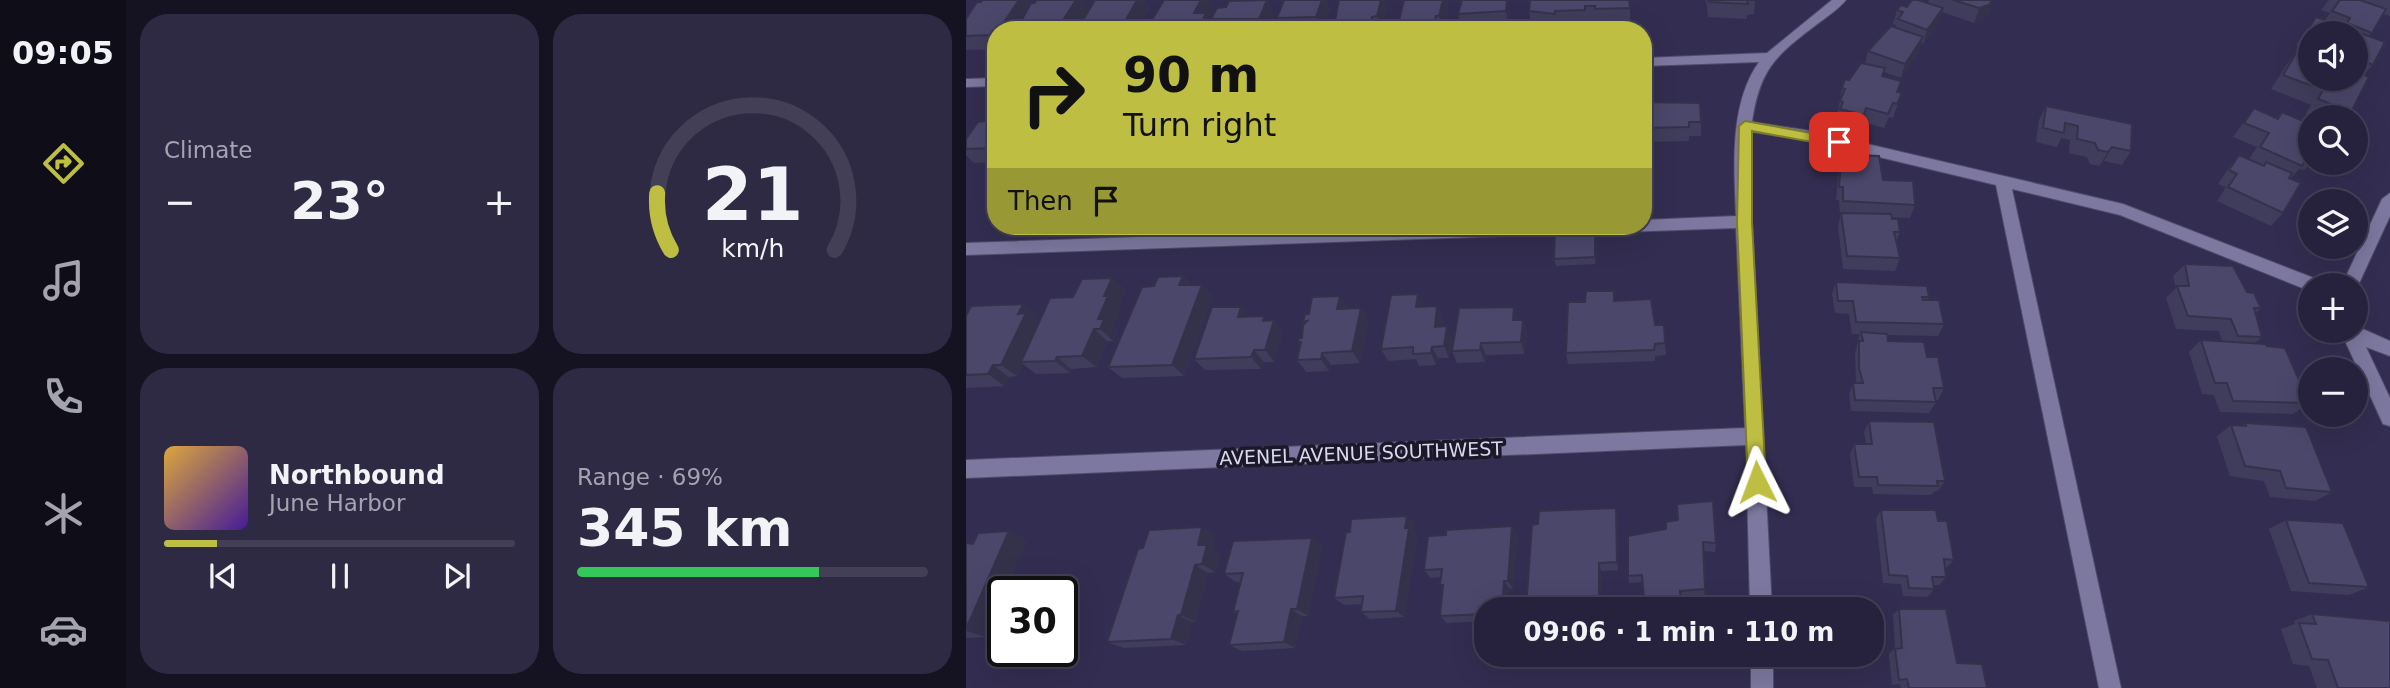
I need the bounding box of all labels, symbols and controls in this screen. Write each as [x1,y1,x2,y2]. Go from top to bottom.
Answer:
map controls [2298,21,2368,427]
button: sound [2298,21,2368,91]
text: 09:05 [12,34,114,72]
text: 90 m [1123,47,1259,104]
icon: right [1008,49,1099,140]
button: search [2298,105,2368,175]
text: Turn right [1123,106,1276,144]
pin [1809,112,1869,172]
icon: arrive [1820,123,1858,161]
text: Climate [164,137,253,163]
icon: directions [39,139,88,188]
text: 21 [702,152,803,237]
text: 23° [290,171,389,231]
text: − [164,180,196,224]
text: + [483,180,515,224]
icon: arrive [1087,182,1125,220]
text: Then [1008,186,1073,216]
button: layers [2298,189,2368,259]
text: km/h [721,234,784,263]
icon: music [39,256,88,305]
button: + [2298,273,2368,343]
button: − [2298,357,2368,427]
icon: phone [39,372,88,421]
street label: AVENEL AVENUE SOUTHWEST [1219,437,1504,469]
position arrow [1720,445,1794,519]
text: Northbound [269,460,445,490]
text: Range · 69% [577,464,723,490]
icon: climate [39,489,88,538]
text: June Harbor [269,490,405,516]
text: 345 km [577,498,792,558]
icon: previous [204,557,242,595]
icon: pause [321,557,359,595]
icon: next [438,557,476,595]
speed limit sign: 30 [987,576,1078,667]
icon: car [39,605,88,654]
text: 09:06 · 1 min · 110 m [1524,617,1834,647]

